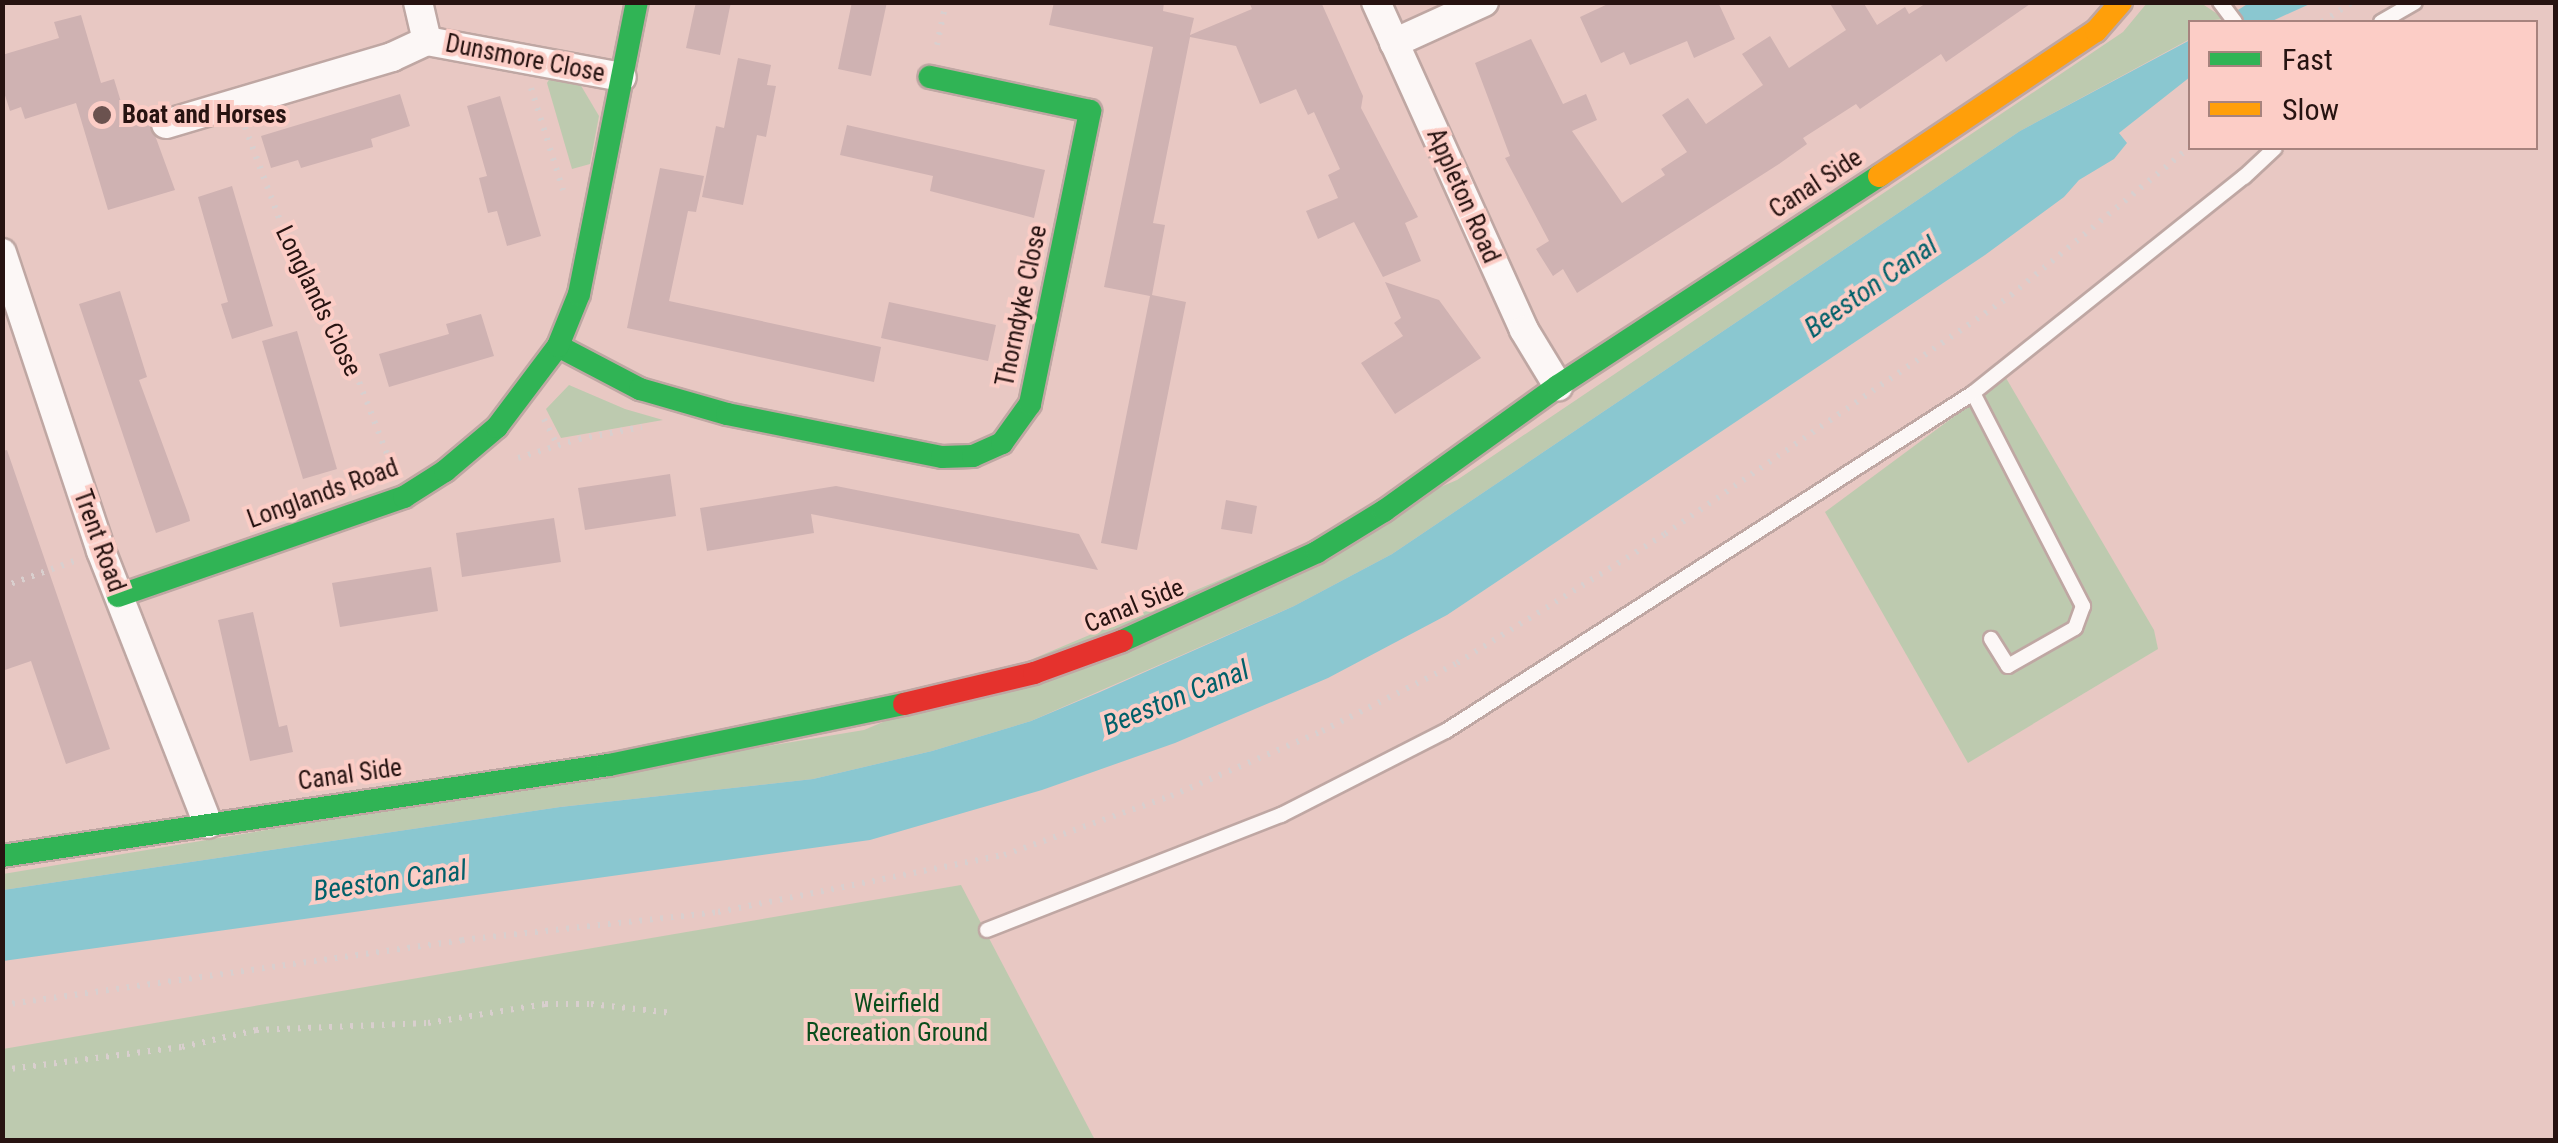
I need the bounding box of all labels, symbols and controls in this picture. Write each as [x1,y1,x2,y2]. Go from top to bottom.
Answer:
legend [2188,20,2538,150]
street label: Dunsmore Close [443,29,607,89]
text: Fast [2282,42,2333,77]
text: Slow [2282,92,2339,127]
place label: Boat and Horses [122,100,287,130]
marker: Boat and Horses [91,104,113,126]
street label: Appleton Road [1420,124,1506,268]
street label: Canal Side [1764,143,1868,225]
street label: Longlands Close [269,221,367,381]
street label: Thorndyke Close [990,223,1054,389]
water label: Beeston Canal [1798,229,1944,345]
street label: Longlands Road [243,453,403,535]
street label: Trent Road [67,486,131,596]
street label: Canal Side [1080,573,1188,639]
water label: Beeston Canal [1098,654,1254,742]
street label: Canal Side [296,753,404,797]
water label: Beeston Canal [311,854,469,908]
park label: Weirfield Recreation Ground [806,990,988,1049]

